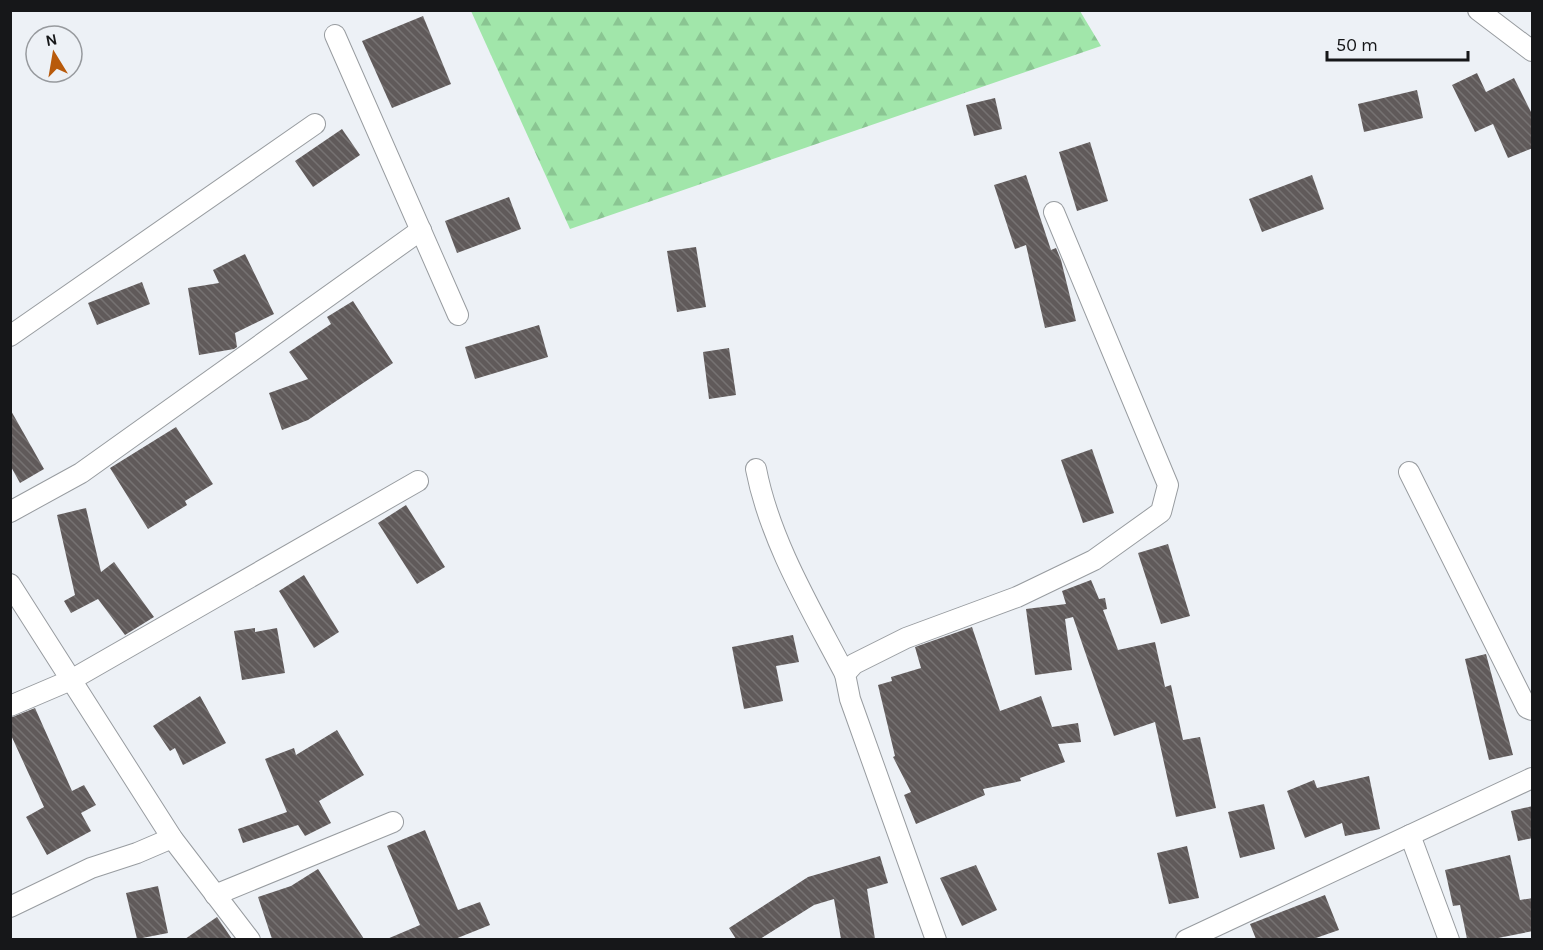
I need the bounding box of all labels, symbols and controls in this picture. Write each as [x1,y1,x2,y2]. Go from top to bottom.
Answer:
north arrow [24,24,84,84]
scale bar [1327,24,1468,62]
text: N [44,29,59,50]
text: 50 m [1336,34,1378,56]

